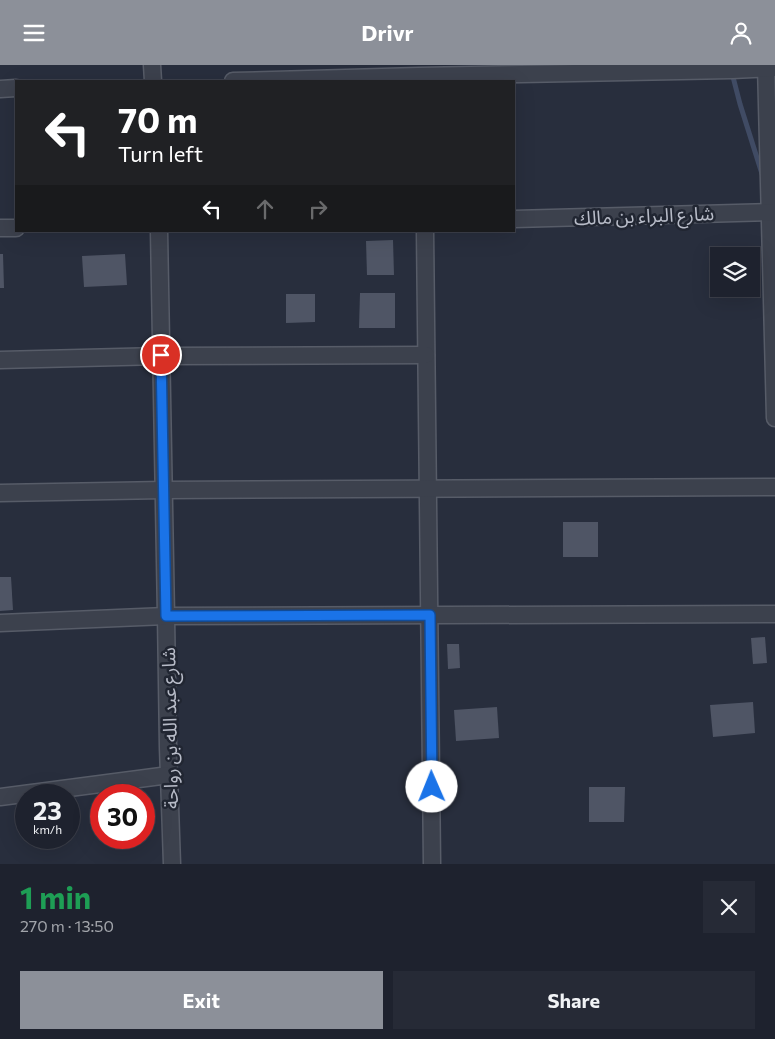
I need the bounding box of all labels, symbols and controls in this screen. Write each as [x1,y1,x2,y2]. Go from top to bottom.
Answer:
icon: menu [20,19,48,47]
text: Drivr [361,19,414,46]
icon: person [727,19,755,47]
text: 70 m [118,97,198,140]
icon: left [35,100,100,165]
text: Turn left [118,140,203,167]
icon: left [198,195,226,223]
icon: ahead [251,195,279,223]
icon: right [304,195,332,223]
street label: شارع البراء بن مالك [574,201,715,232]
map controls [710,247,760,297]
button: layers [710,247,760,297]
pin [140,334,182,376]
icon: arrive [147,341,175,369]
street label: شارع عبد الله بن رواحة [156,647,185,809]
position arrow [405,760,457,812]
speed limit sign: 30 [90,784,155,849]
text: 23 [33,795,62,825]
text: km/h [33,822,62,836]
text: 1 min [20,878,91,915]
button: close [703,881,755,933]
text: 270 m · 13:50 [20,916,114,935]
button: Exit [20,971,383,1029]
button: Share [393,971,755,1029]

